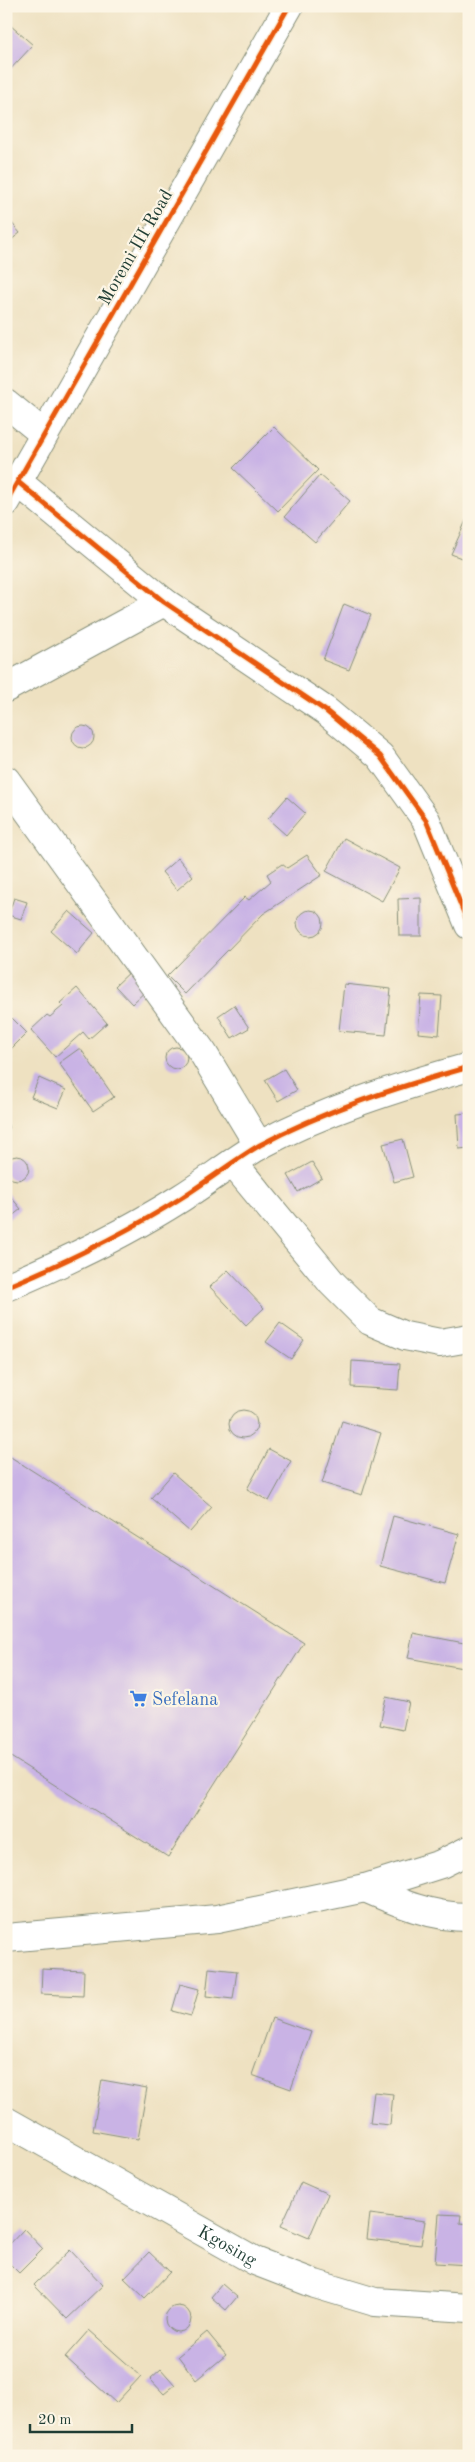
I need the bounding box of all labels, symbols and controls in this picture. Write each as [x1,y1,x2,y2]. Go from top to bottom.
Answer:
street label: Moremi III Road [95,187,176,308]
supermarket icon: Sefelana [128,1689,148,1709]
place label: Sefelana [152,1691,218,1709]
street label: Kgosing [194,2223,260,2270]
scale bar [30,2402,132,2434]
text: 20 m [38,2413,72,2428]

